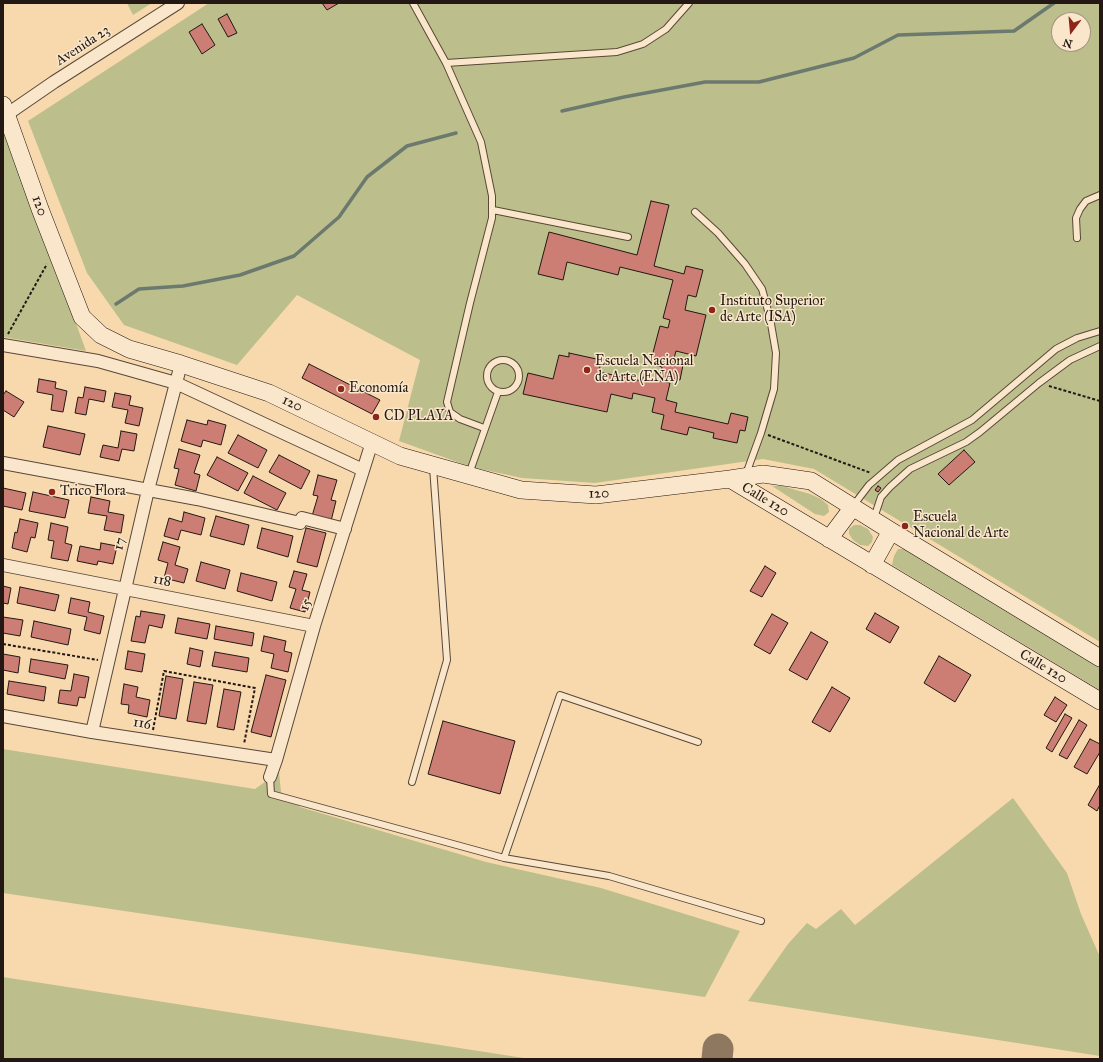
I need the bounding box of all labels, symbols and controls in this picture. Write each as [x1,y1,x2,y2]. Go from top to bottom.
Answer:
north arrow [1051,12,1091,52]
street label: Avenida 23 [53,22,113,70]
text: N [1062,36,1074,51]
street label: 120 [28,193,50,219]
place label: Instituto Superior de Arte (ISA) [720,294,825,326]
marker: Instituto Superior de Arte (ISA) [707,305,717,315]
place label: Escuela Nacional de Arte (ENA) [595,354,694,386]
marker: Escuela Nacional de Arte (ENA) [582,365,592,375]
place label: Economía [349,381,408,397]
marker: Economía [336,384,346,394]
street label: 120 [279,392,305,416]
place label: CD PLAYA [384,409,453,425]
marker: CD PLAYA [371,412,381,422]
street label: Calle 120 [738,479,792,521]
place label: Trico Flora [60,484,126,500]
street label: 120 [588,485,610,503]
marker: Trico Flora [47,487,57,497]
place label: Escuela Nacional de Arte [913,510,1009,542]
marker: Escuela Nacional de Arte [900,521,910,531]
street label: 17 [110,536,130,552]
street label: 118 [151,571,173,591]
street label: 15 [296,597,316,613]
street label: Calle 120 [1016,646,1070,688]
street label: 116 [132,714,152,734]

